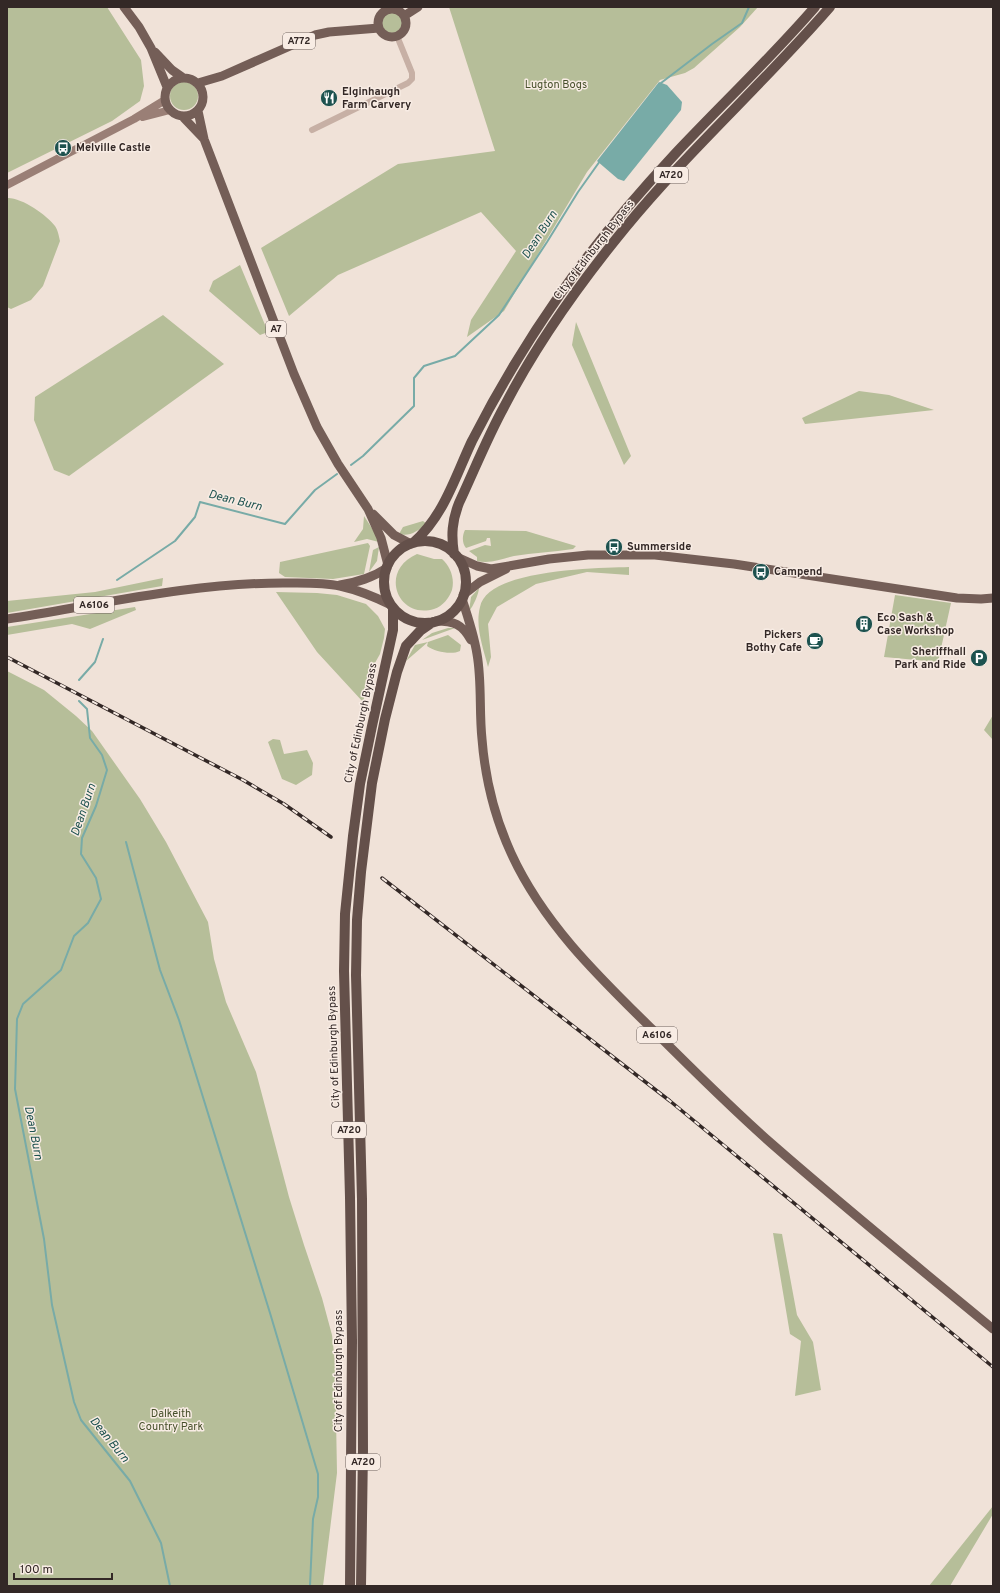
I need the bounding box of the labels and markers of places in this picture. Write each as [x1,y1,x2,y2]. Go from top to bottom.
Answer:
place label: Elginhaugh Farm Carvery [342,85,411,112]
restaurant icon: Elginhaugh Farm Carvery [319,88,339,108]
bus stop icon: Melville Castle [53,138,73,158]
place label: Melville Castle [76,141,151,155]
bus stop icon: Summerside [604,537,624,557]
place label: Summerside [627,540,691,554]
bus stop icon: Campend [751,562,771,582]
place label: Campend [774,565,822,579]
place label: Eco Sash & Case Workshop [877,611,954,638]
building icon: Eco Sash & Case Workshop [854,614,874,634]
place label: Pickers Bothy Cafe [746,628,802,655]
cafe icon: Pickers Bothy Cafe [805,631,825,651]
place label: Sheriffhall Park and Ride [895,645,966,672]
parking icon: Sheriffhall Park and Ride [969,648,989,668]

